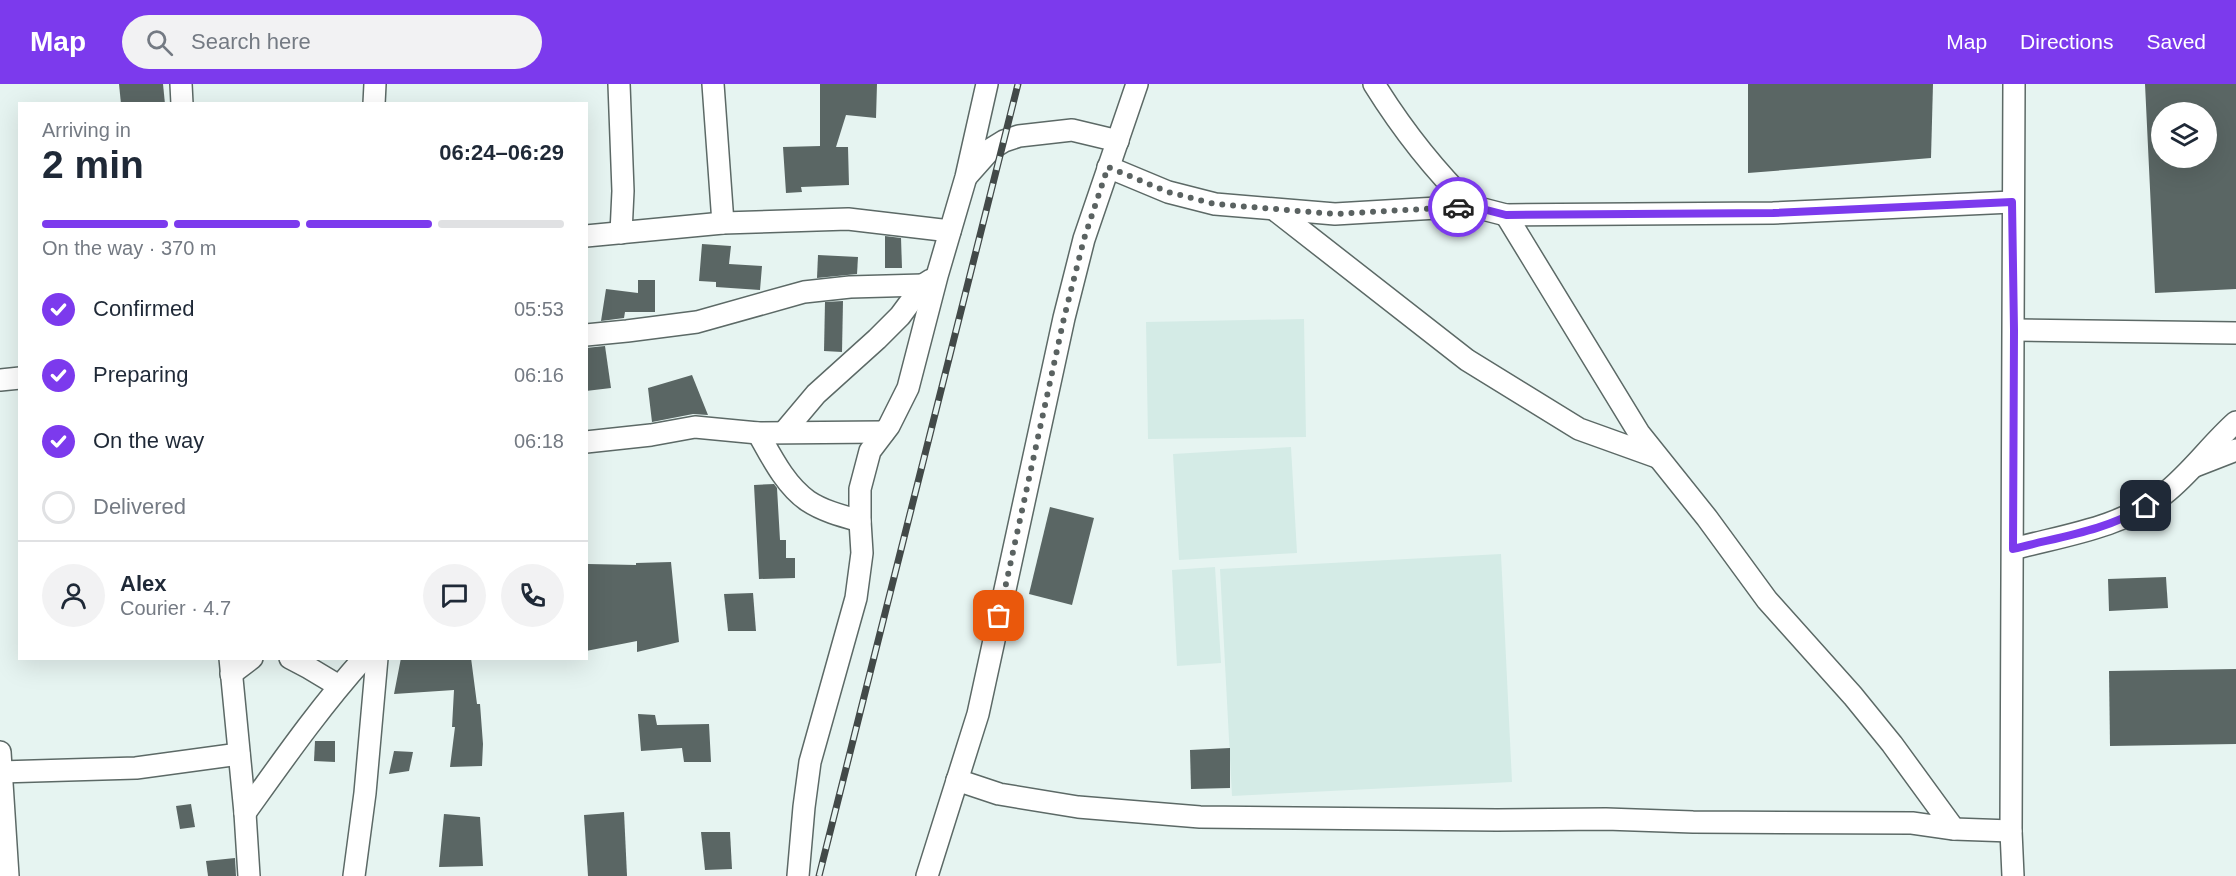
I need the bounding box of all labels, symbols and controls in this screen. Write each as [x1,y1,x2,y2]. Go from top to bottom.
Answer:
search box [122,15,542,69]
text: Map [30,26,86,57]
icon: search [143,26,176,59]
text: Search here [191,29,311,54]
text: Map [1946,30,1987,53]
text: Directions [2020,30,2113,53]
text: Saved [2146,30,2206,53]
map controls [2151,102,2217,168]
button: layers [2151,102,2217,168]
text: Arriving in [42,119,131,141]
text: 06:24–06:29 [439,140,564,165]
text: 2 min [42,143,144,186]
courier [1428,177,1488,237]
icon: car [1442,191,1475,224]
text: On the way · 370 m [42,237,217,259]
icon: check [42,293,75,326]
text: Confirmed [93,296,194,321]
text: 05:53 [514,298,564,320]
icon: check [42,359,75,392]
text: Preparing [93,362,188,387]
text: 06:16 [514,364,564,386]
icon: check [42,425,75,458]
text: On the way [93,428,204,453]
text: 06:18 [514,430,564,452]
pin [2120,480,2171,531]
icon: home [2129,489,2162,522]
text: Delivered [93,494,186,519]
button: person [42,564,105,627]
button: chat [423,564,486,627]
button: phone [501,564,564,627]
text: Alex [120,571,166,596]
pin [973,590,1024,641]
text: Courier · 4.7 [120,597,231,619]
icon: bag [982,599,1015,632]

